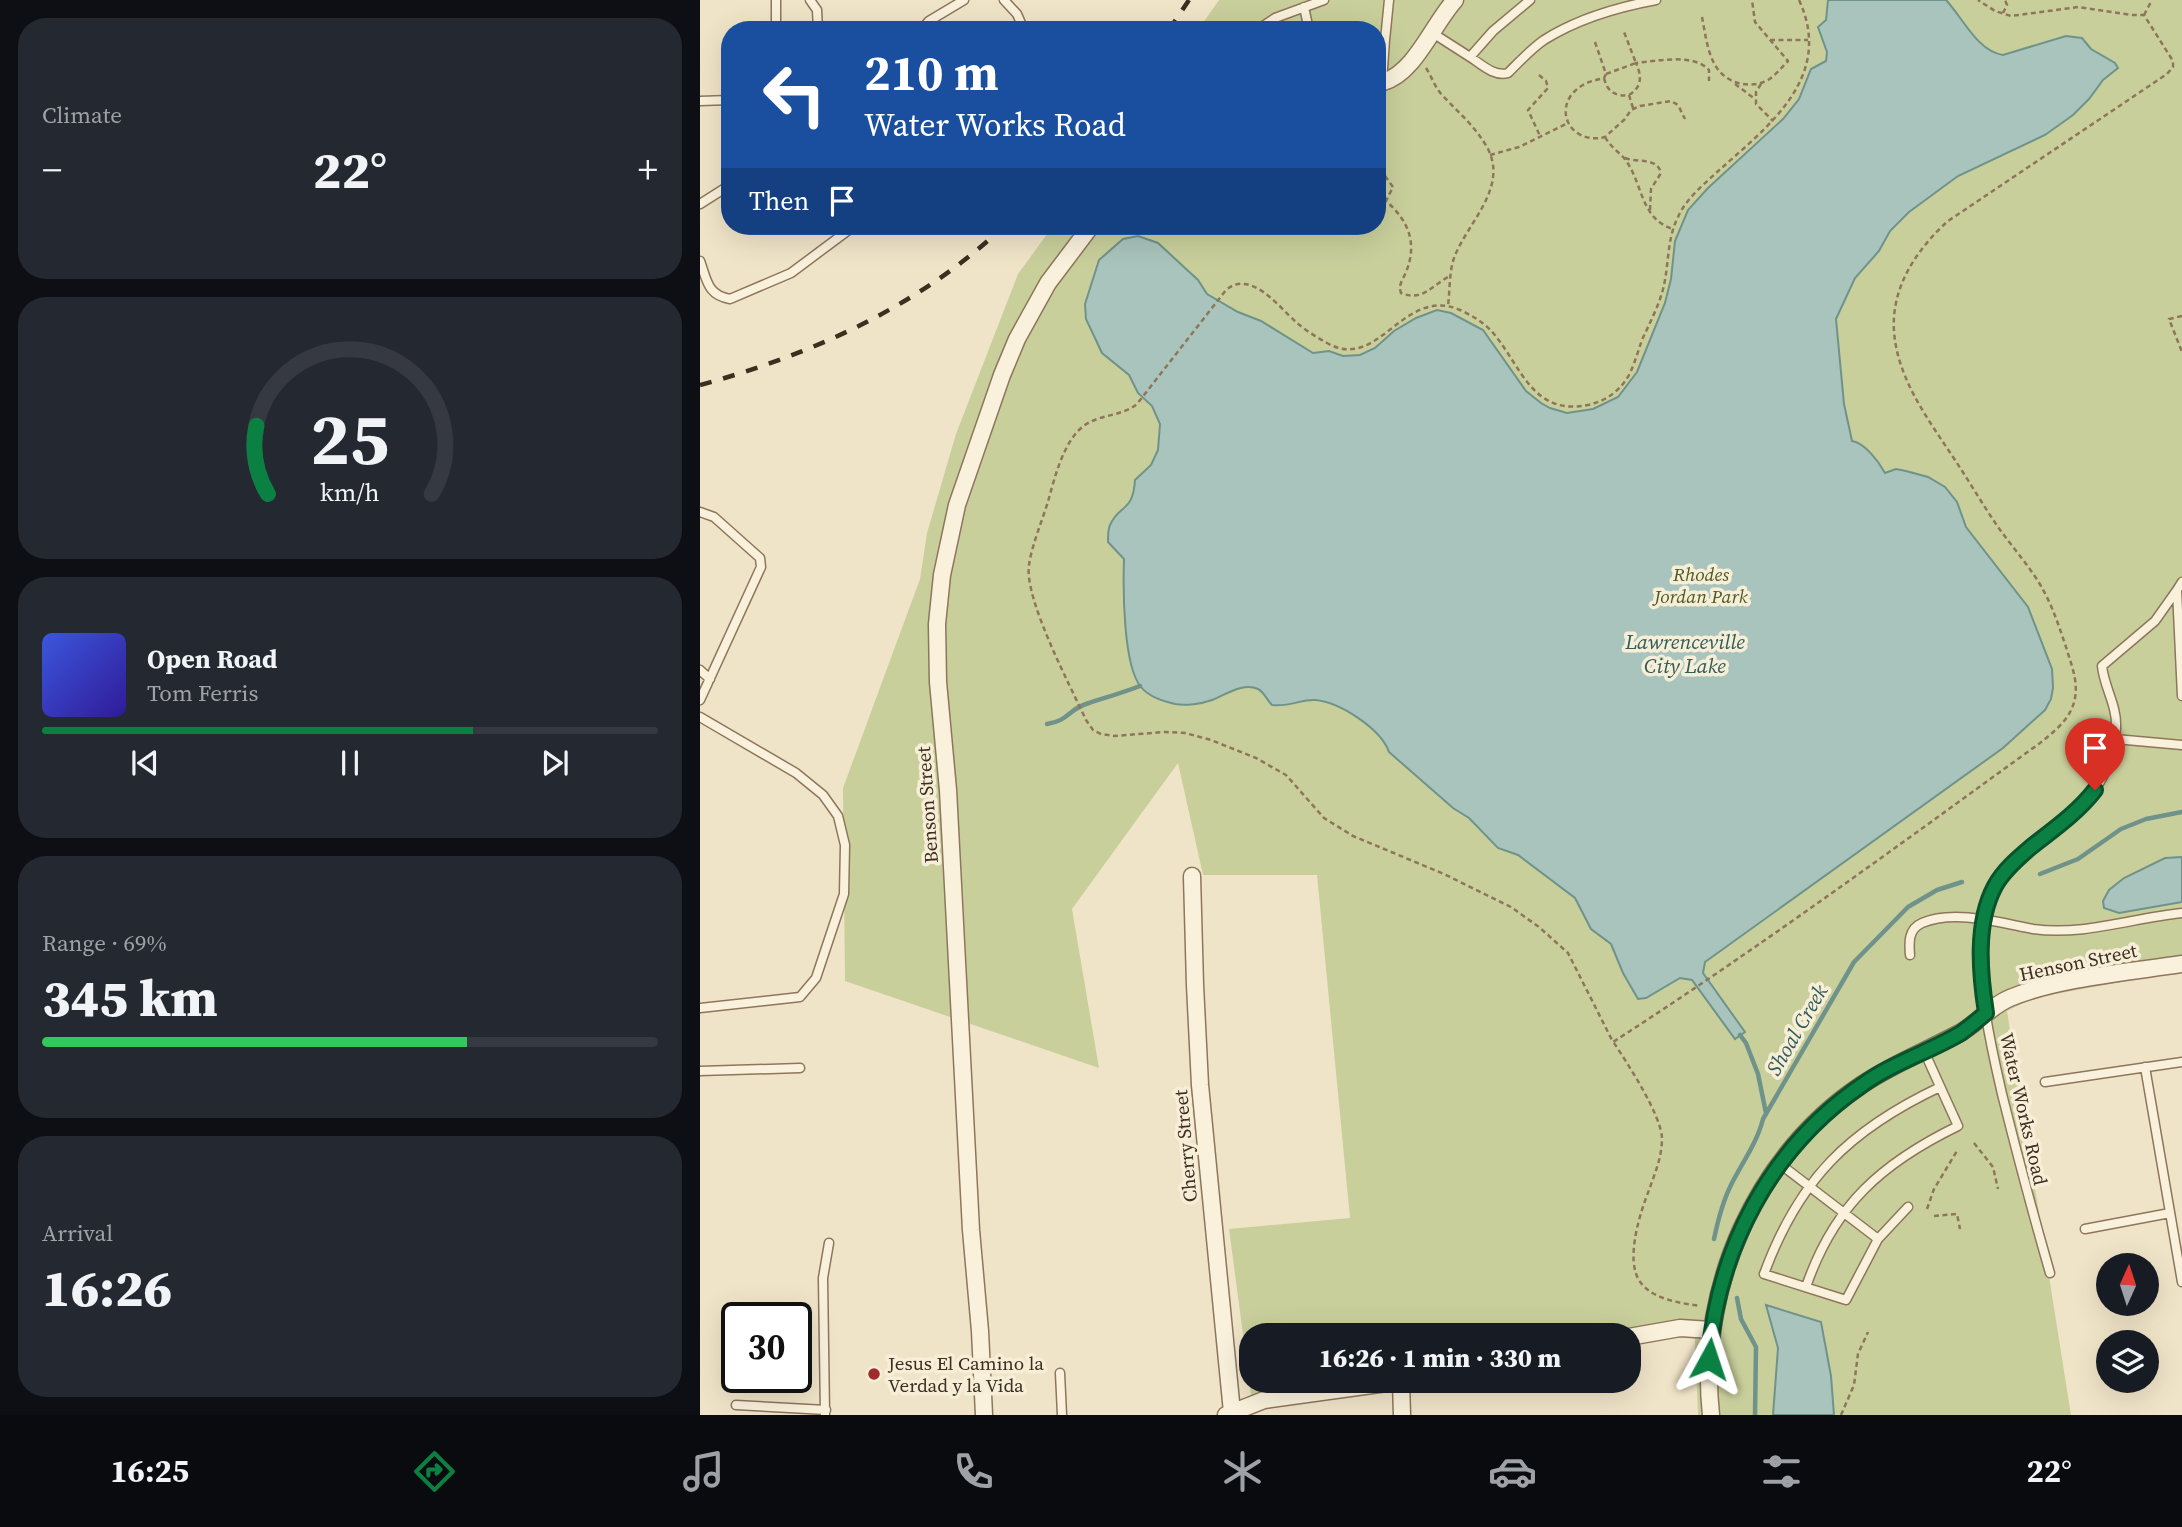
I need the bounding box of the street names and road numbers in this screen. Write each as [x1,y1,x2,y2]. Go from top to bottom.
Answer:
street label: Benson Street [910,745,944,864]
street label: Henson Street [2017,937,2140,987]
street label: Water Works Road [1994,1030,2054,1188]
street label: Cherry Street [1167,1088,1203,1203]

